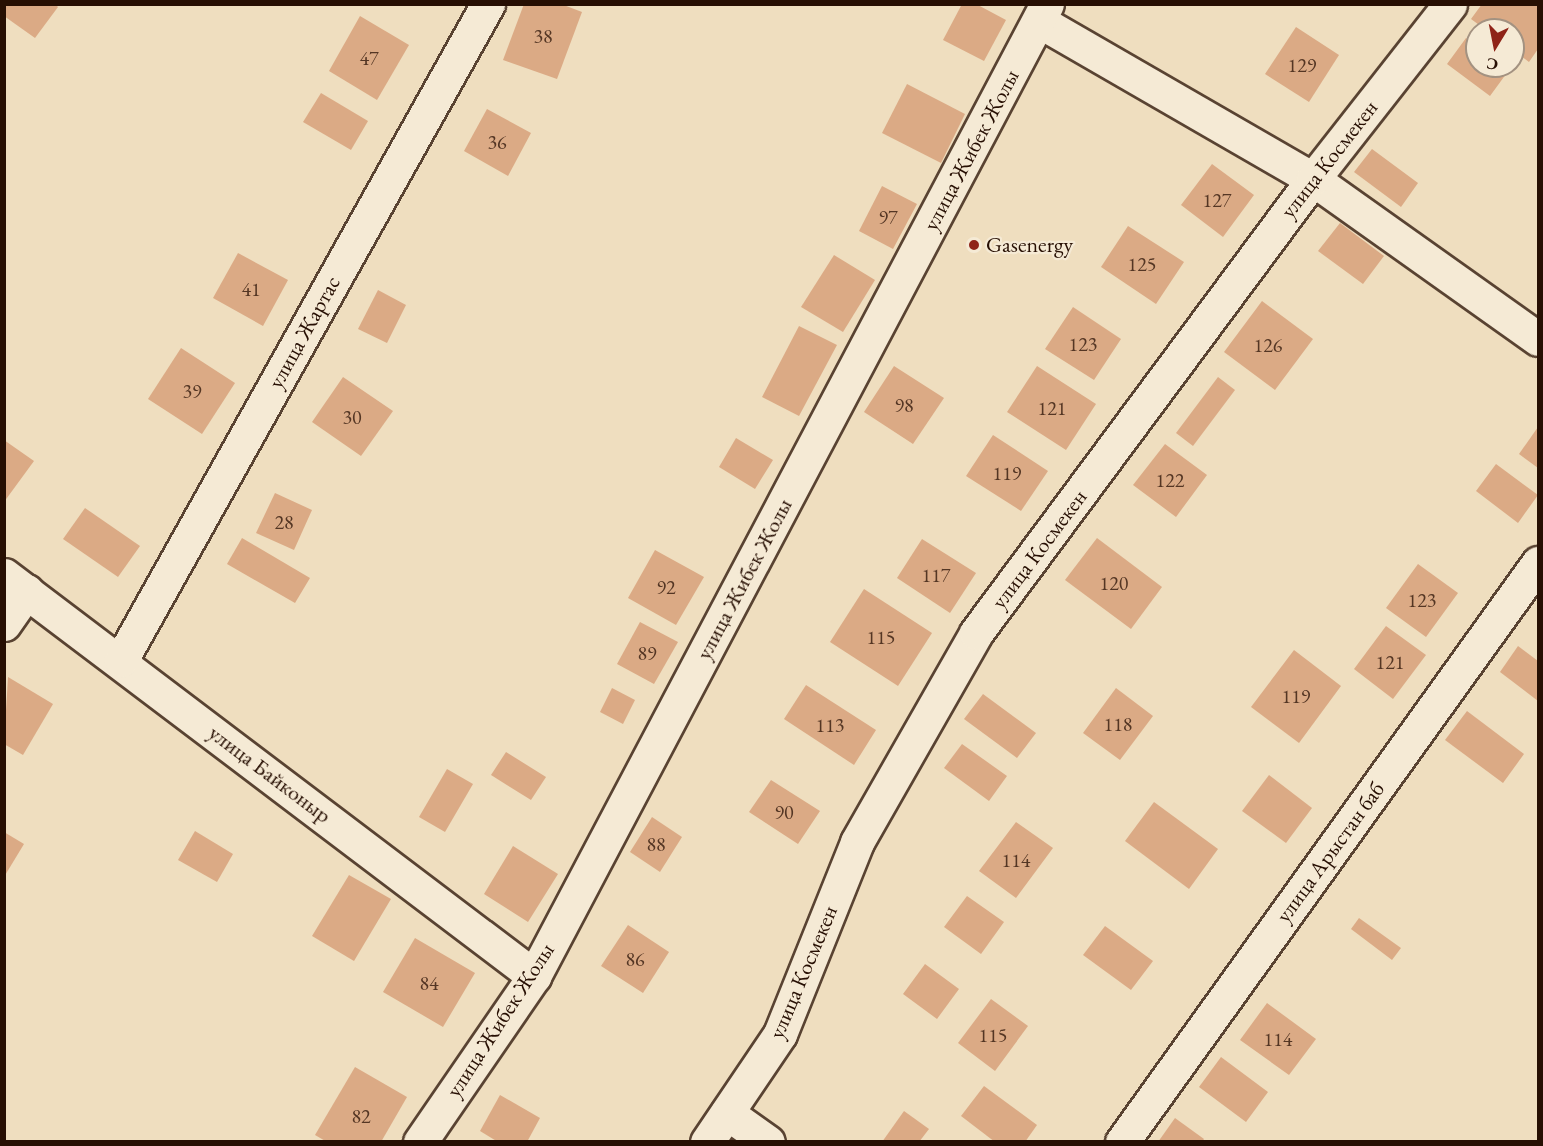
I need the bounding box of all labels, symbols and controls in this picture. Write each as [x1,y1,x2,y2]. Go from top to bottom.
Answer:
north arrow [1465,18,1525,78]
house number: 38 [533,24,553,48]
house number: 47 [359,46,379,70]
house number: 129 [1288,53,1316,77]
text: С [1485,53,1500,76]
street label: улица Жибек Жолы [917,65,1025,235]
street label: улица Космекен [1275,95,1383,223]
house number: 36 [487,130,507,154]
house number: 127 [1203,188,1231,212]
house number: 97 [878,205,898,229]
place label: Gasenergy [986,232,1073,258]
marker: Gasenergy [967,238,981,252]
house number: 125 [1128,252,1156,276]
street label: улица Жартас [262,271,346,393]
house number: 41 [241,277,261,301]
house number: 123 [1069,332,1097,356]
house number: 126 [1254,333,1282,357]
house number: 39 [182,379,202,403]
house number: 98 [894,393,914,417]
house number: 121 [1038,396,1066,420]
house number: 30 [342,405,362,429]
house number: 119 [993,461,1021,485]
house number: 122 [1156,468,1184,492]
street label: улица Космекен [986,484,1092,614]
street label: улица Жибек Жолы [690,494,798,664]
house number: 28 [274,510,294,534]
house number: 117 [922,563,950,587]
house number: 120 [1100,571,1128,595]
house number: 92 [656,575,676,599]
house number: 123 [1408,588,1436,612]
house number: 115 [867,625,895,649]
house number: 89 [637,641,657,665]
house number: 121 [1376,650,1404,674]
house number: 119 [1282,684,1310,708]
house number: 118 [1104,712,1132,736]
house number: 113 [816,713,844,737]
street label: улица Байконыр [204,719,336,829]
street label: улица Арыстан баб [1270,777,1390,927]
house number: 90 [774,800,794,824]
house number: 88 [646,832,666,856]
house number: 114 [1002,848,1030,872]
street label: улица Космекен [763,901,843,1043]
street label: улица Жибек Жолы [440,938,560,1102]
house number: 86 [625,947,645,971]
house number: 84 [419,971,439,995]
house number: 115 [979,1023,1007,1047]
house number: 114 [1264,1027,1292,1051]
house number: 82 [351,1104,371,1128]

